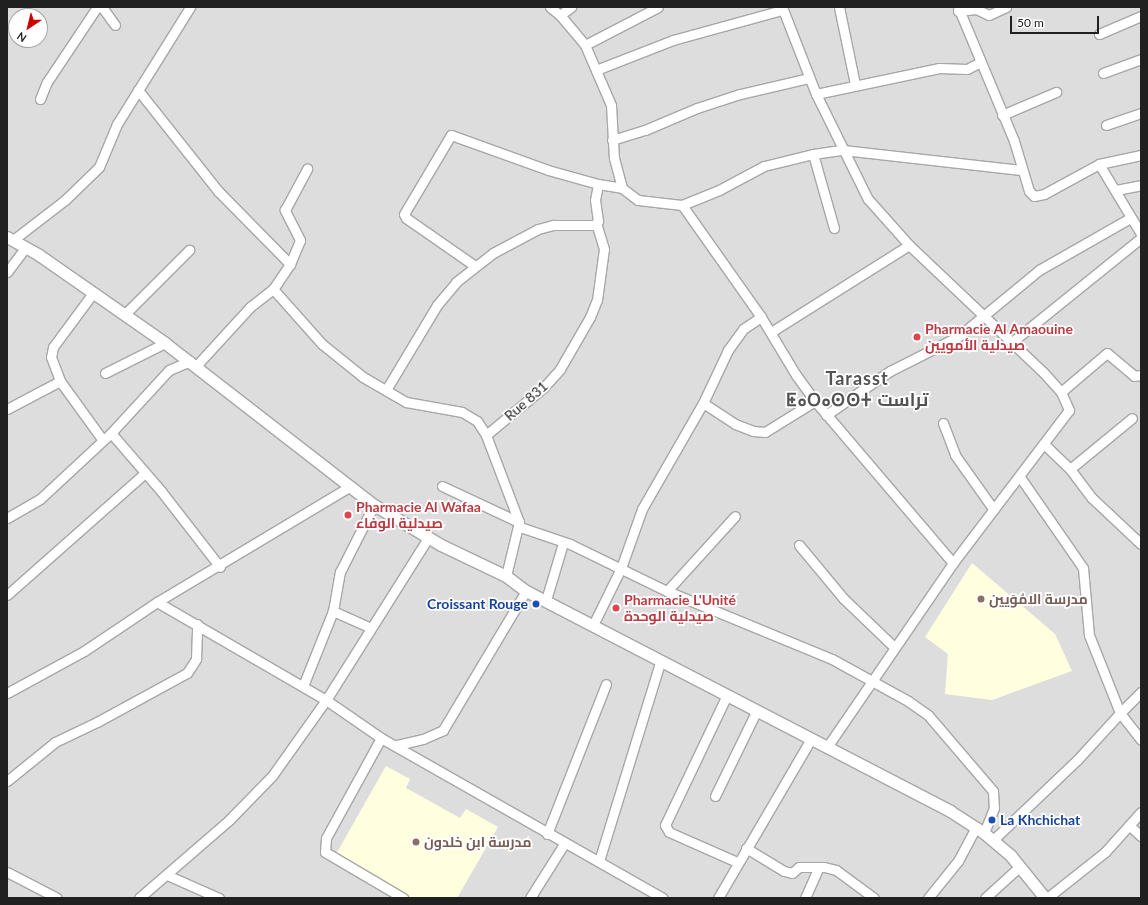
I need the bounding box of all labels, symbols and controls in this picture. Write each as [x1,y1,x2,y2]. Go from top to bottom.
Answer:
north arrow [8,8,48,48]
scale bar [1012,8,1101,34]
text: 50 m [1017,15,1044,30]
text: N [14,30,29,45]
place label: Pharmacie Al Amaouine صيدلية الأمويين [925,321,1074,354]
marker: Pharmacie Al Amaouine صيدلية الأمويين [912,332,922,342]
district label: Tarasst ⵟⴰⵔⴰⵙⵙⵜ تراست [790,368,924,410]
street label: Rue 831 [501,378,551,424]
place label: Pharmacie Al Wafaa صيدلية الوفاء [356,499,482,532]
marker: Pharmacie Al Wafaa صيدلية الوفاء [343,510,353,520]
place label: مدرسة الامُوَيين [989,591,1088,607]
place label: Pharmacie L'Unité صيدلية الوحدة [624,592,736,624]
marker: مدرسة الامُوَيين [976,594,986,604]
place label: Croissant Rouge [427,596,528,612]
marker: Croissant Rouge [531,599,541,609]
marker: Pharmacie L'Unité صيدلية الوحدة [611,603,621,613]
place label: La Khchichat [1000,812,1080,828]
marker: La Khchichat [987,815,997,825]
place label: مدرسة ابن خلدون [424,834,531,850]
marker: مدرسة ابن خلدون [411,837,421,847]

